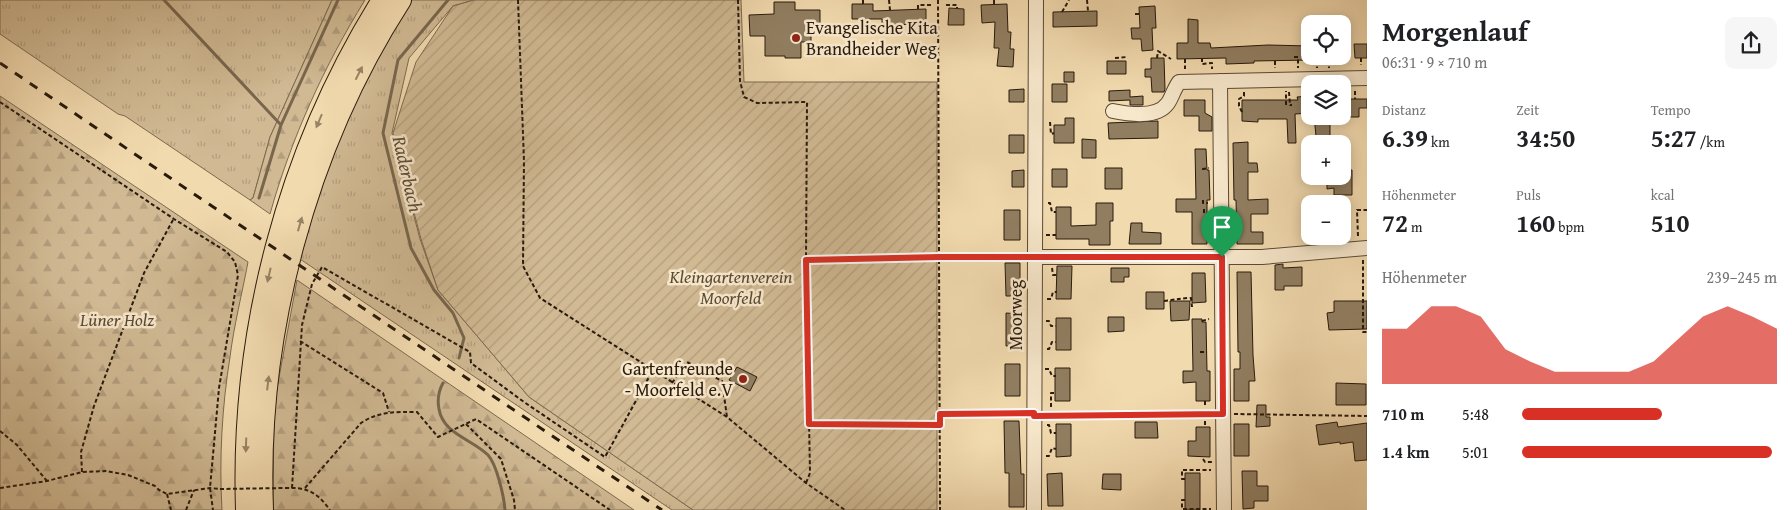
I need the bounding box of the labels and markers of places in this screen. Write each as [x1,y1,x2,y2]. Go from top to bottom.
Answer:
place label: Evangelische Kita Brandheider Weg [806,14,938,62]
marker: Evangelische Kita Brandheider Weg [790,32,802,44]
pin [1201,206,1243,257]
place label: Gartenfreunde - Moorfeld e.V [622,355,733,403]
marker: Gartenfreunde - Moorfeld e.V [737,373,749,385]

